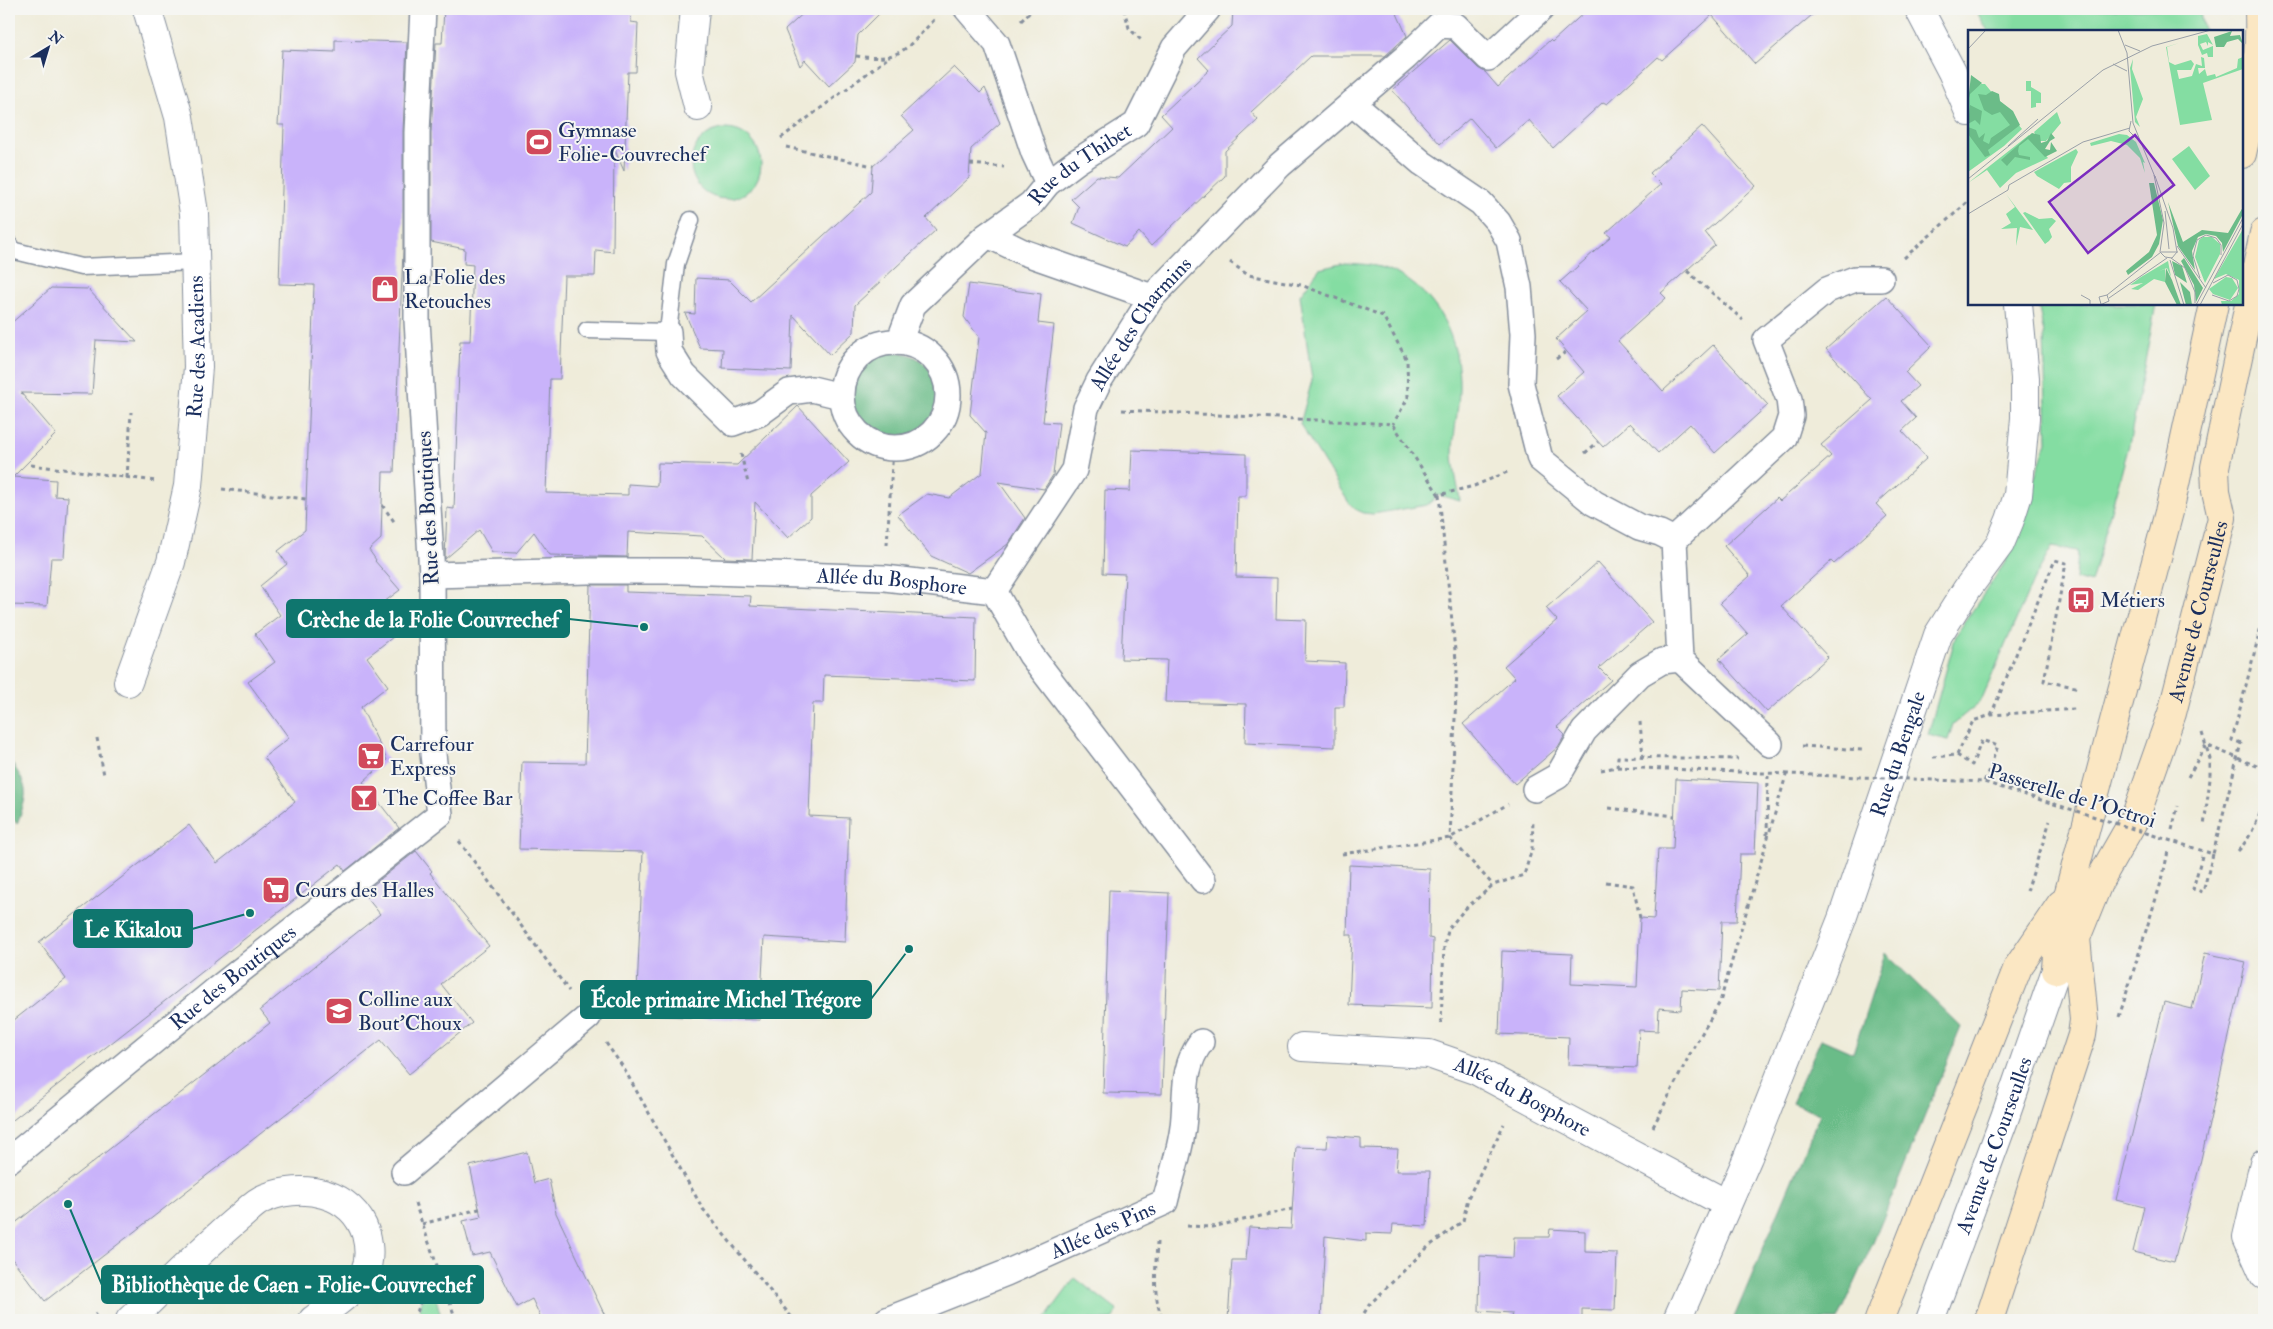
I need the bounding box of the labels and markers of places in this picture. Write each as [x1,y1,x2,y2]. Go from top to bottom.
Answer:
place label: Gymnase Folie-Couvrechef [558,117,709,168]
sports icon: Gymnase Folie-Couvrechef [524,127,554,157]
place label: La Folie des Retouches [404,264,505,315]
shop icon: La Folie des Retouches [370,274,400,304]
bus stop icon: Métiers [2066,585,2096,615]
place label: Métiers [2100,587,2165,614]
callout: Crèche de la Folie Couvrechef [287,600,569,637]
place label: Carrefour Express [390,731,474,782]
supermarket icon: Carrefour Express [356,741,386,771]
bar icon: The Coffee Bar [349,783,379,813]
place label: The Coffee Bar [383,785,513,812]
supermarket icon: Cours des Halles [261,875,291,905]
place label: Cours des Halles [295,877,434,904]
callout: Le Kikalou [74,910,192,947]
callout: École primaire Michel Trégore [581,981,871,1018]
place label: Colline aux Bout'Choux [358,986,462,1037]
school or university icon: Colline aux Bout'Choux [324,996,354,1026]
callout: Bibliothèque de Caen - Folie-Couvrechef [102,1266,483,1303]

